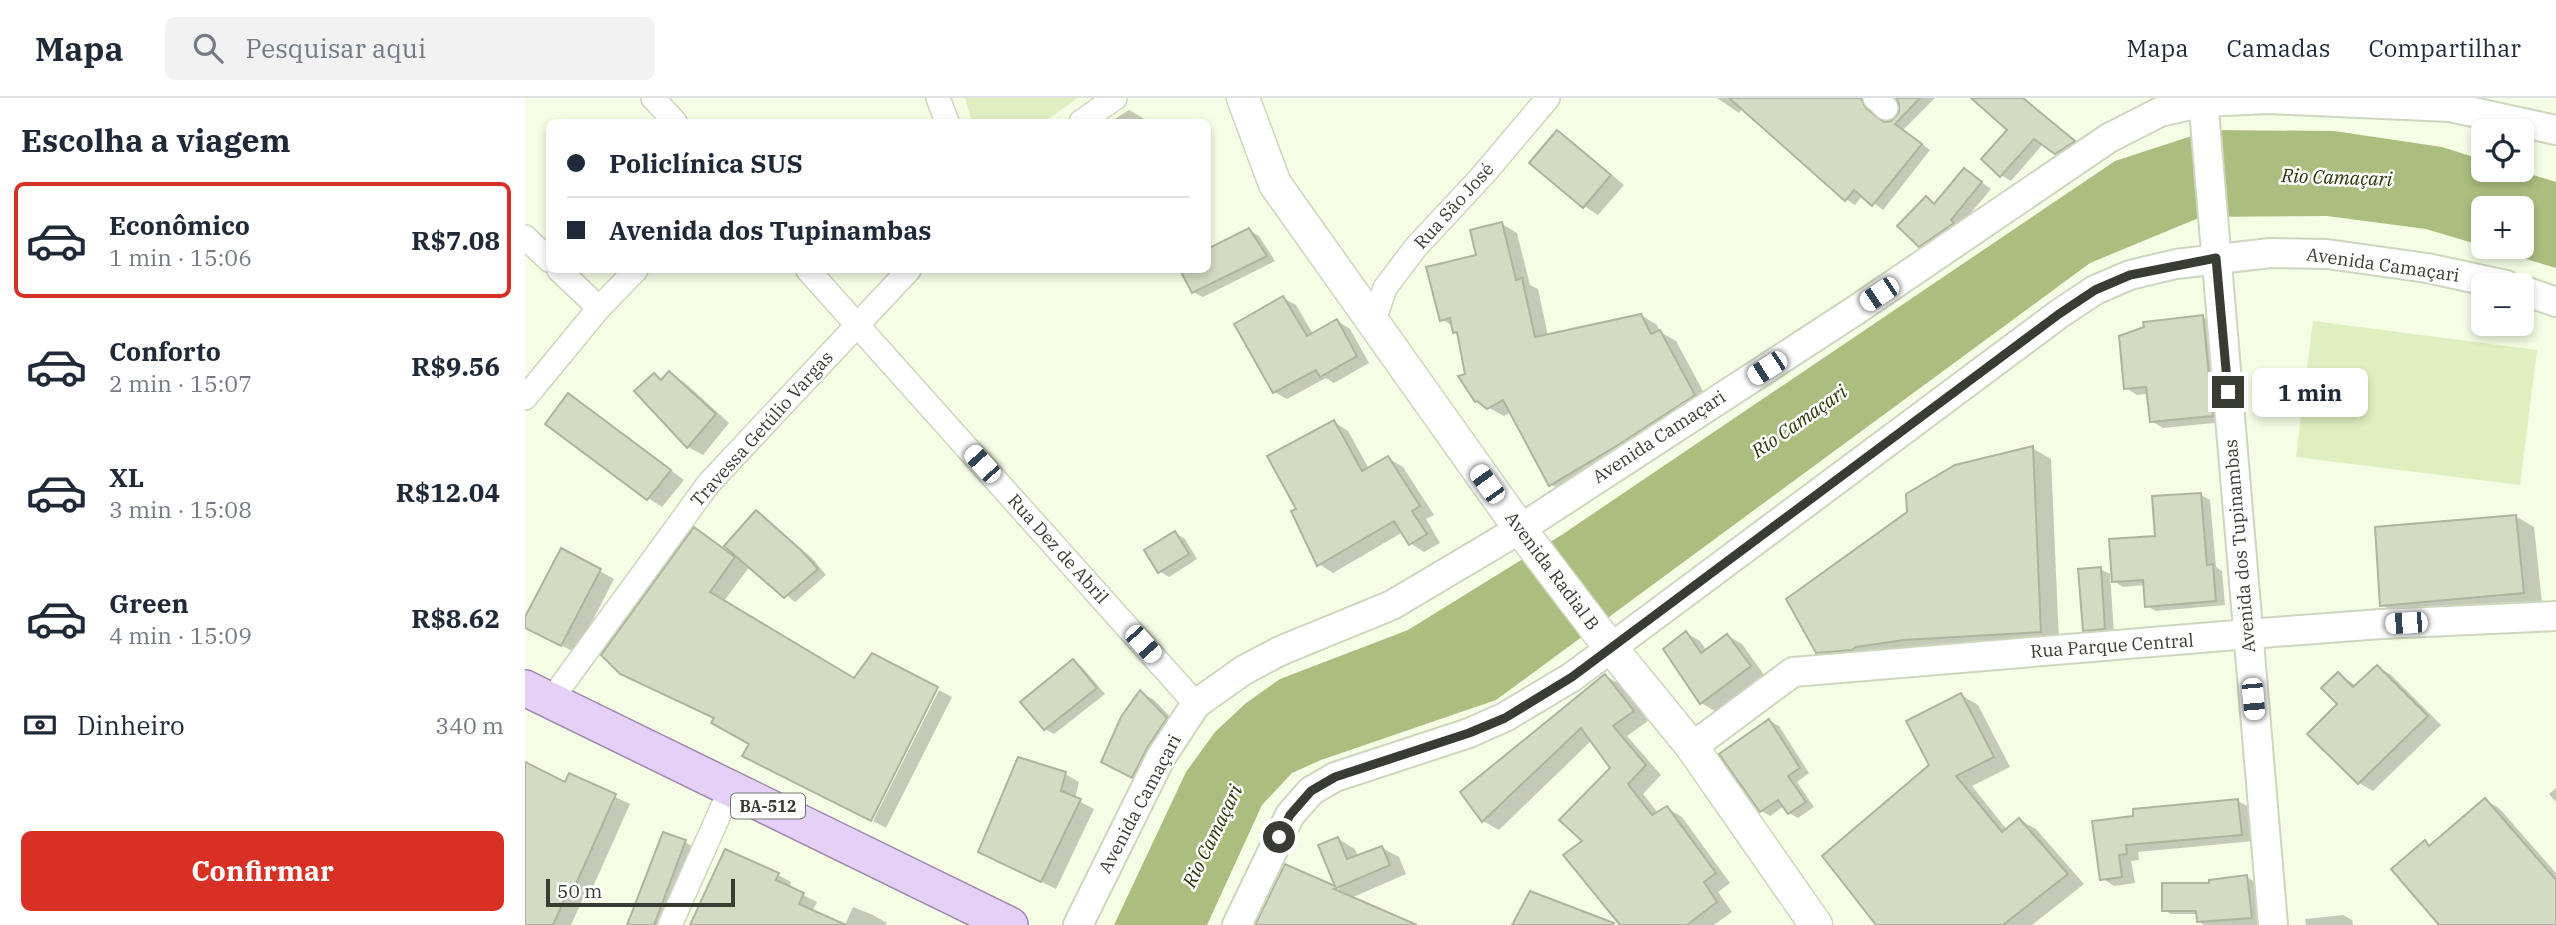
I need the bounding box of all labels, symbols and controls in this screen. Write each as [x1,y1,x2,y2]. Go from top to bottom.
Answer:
search box [165,17,655,80]
text: Mapa [35,27,123,70]
icon: search [189,29,227,67]
text: Pesquisar aqui [245,31,426,65]
text: Mapa [2126,32,2189,64]
text: Camadas [2227,32,2330,64]
text: Compartilhar [2368,32,2521,64]
text: Escolha a viagem [21,119,291,161]
map controls [2471,119,2534,336]
button: locate [2471,119,2534,182]
text: Policlínica SUS [609,146,803,180]
street label: Rua São José [1409,158,1498,254]
water label: Rio Camaçari [2280,163,2393,191]
button: + [2471,196,2534,259]
text: Econômico [109,208,250,242]
icon: car [25,209,88,272]
text: Avenida dos Tupinambas [609,213,932,247]
text: R$7.08 [411,223,500,257]
text: 1 min · 15:06 [109,242,252,272]
street label: Avenida Camaçari [2305,242,2461,287]
button: − [2471,273,2534,336]
car [1856,274,1903,314]
text: Conforto [109,334,221,368]
icon: car [25,335,88,398]
street label: Travessa Getúlio Vargas [685,346,838,511]
car [1744,348,1791,388]
text: R$9.56 [411,349,500,383]
text: 2 min · 15:07 [109,368,252,398]
callout: 1 min [2253,368,2368,416]
route end [2212,376,2244,408]
text: 1 min [2278,377,2342,407]
water label: Rio Camaçari [1746,379,1852,463]
street label: Avenida Camaçari [1588,385,1730,488]
street label: Avenida dos Tupinambas [2219,438,2260,654]
car [961,441,1004,487]
text: XL [109,460,144,494]
icon: car [25,461,88,524]
car [1467,461,1508,507]
text: R$12.04 [396,475,500,509]
street label: Rua Dez de Abril [1003,489,1114,608]
text: 3 min · 15:08 [109,494,252,524]
street label: Avenida Radial B [1500,507,1605,635]
text: Green [109,586,189,620]
icon: car [25,587,88,650]
text: R$8.62 [411,601,500,635]
car [2385,611,2428,635]
text: 4 min · 15:09 [109,620,252,650]
car [1122,621,1165,667]
street label: Rua Parque Central [2029,628,2195,663]
car [2241,677,2266,721]
icon: cash [21,706,59,744]
text: Dinheiro [77,708,185,742]
text: 340 m [435,710,504,740]
street label: Avenida Camaçari [1093,730,1186,877]
water label: Rio Camaçari [1176,781,1247,892]
road number: BA-512 [731,793,805,818]
route start [1263,821,1295,853]
button: Confirmar [21,831,504,911]
scale bar [546,876,735,908]
text: 50 m [557,879,602,903]

